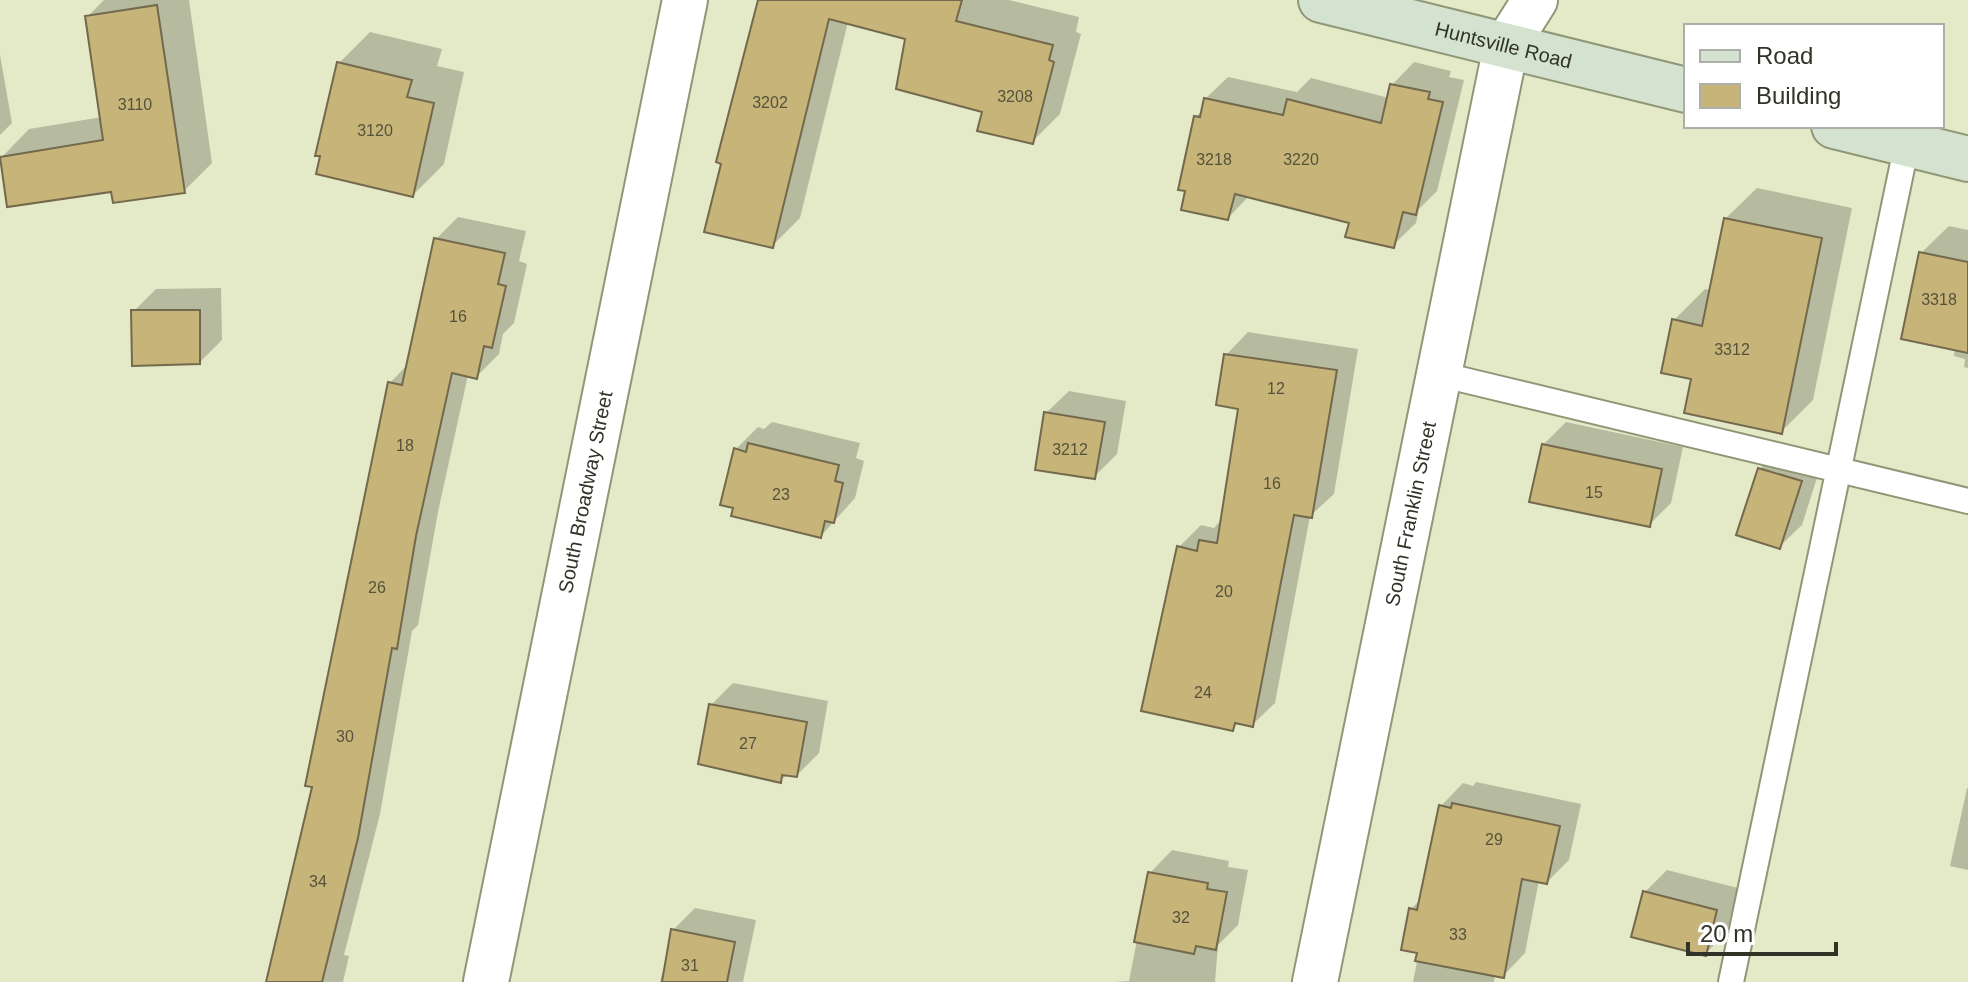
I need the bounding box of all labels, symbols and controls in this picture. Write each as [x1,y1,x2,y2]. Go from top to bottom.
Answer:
street label: Huntsville Road [1433,18,1574,72]
legend [1684,24,1944,128]
text: Road [1756,42,1813,69]
text: Building [1756,82,1841,109]
house number: 3208 [997,88,1033,105]
house number: 3202 [752,94,788,111]
house number: 3110 [118,96,152,113]
house number: 3120 [357,122,393,139]
house number: 3218 [1196,151,1232,168]
house number: 3220 [1283,151,1319,168]
house number: 3318 [1921,291,1957,308]
house number: 16 [449,308,467,325]
house number: 3312 [1714,341,1750,358]
house number: 12 [1267,380,1285,397]
street label: South Broadway Street [554,389,617,595]
street label: South Franklin Street [1381,419,1440,608]
house number: 18 [396,437,414,454]
house number: 3212 [1052,441,1088,458]
house number: 16 [1263,475,1281,492]
house number: 15 [1585,484,1603,501]
house number: 23 [772,486,790,503]
house number: 26 [368,579,386,596]
house number: 20 [1215,583,1233,600]
house number: 24 [1194,684,1212,701]
house number: 30 [336,728,354,745]
house number: 27 [739,735,757,752]
house number: 29 [1485,831,1503,848]
house number: 34 [309,873,327,890]
scale bar [1688,906,1836,956]
house number: 32 [1172,909,1190,926]
text: 20 m [1700,920,1753,947]
house number: 33 [1449,926,1467,943]
house number: 31 [681,957,699,974]

